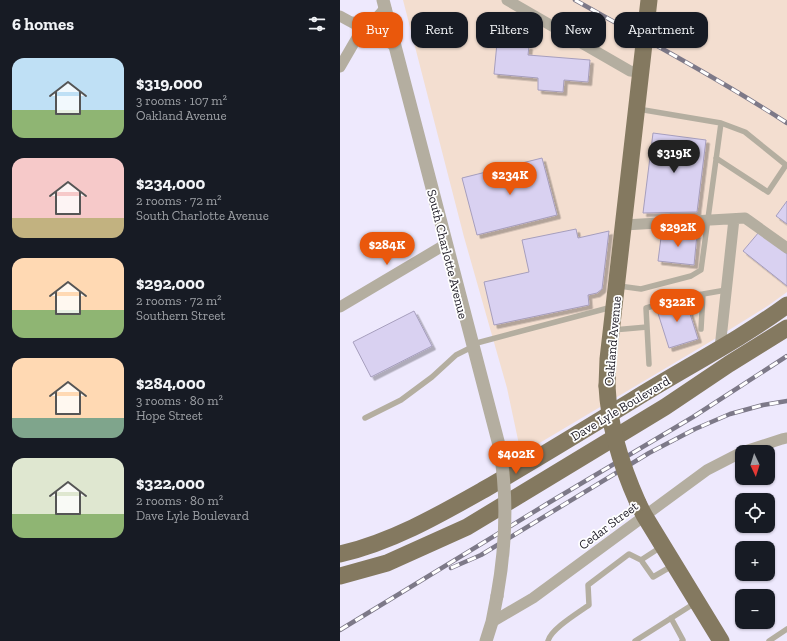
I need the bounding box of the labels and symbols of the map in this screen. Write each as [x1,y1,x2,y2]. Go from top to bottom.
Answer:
pin: $319K [646,140,702,174]
pin: $234K [482,162,538,196]
street label: South Charlotte Avenue [424,188,471,320]
pin: $292K [650,214,706,248]
pin: $284K [359,232,415,266]
pin: $322K [649,289,705,323]
street label: Oakland Avenue [601,295,624,387]
street label: Dave Lyle Boulevard [568,373,672,444]
pin: $402K [488,441,544,475]
north arrow [735,445,775,485]
street label: Cedar Street [576,498,641,553]

